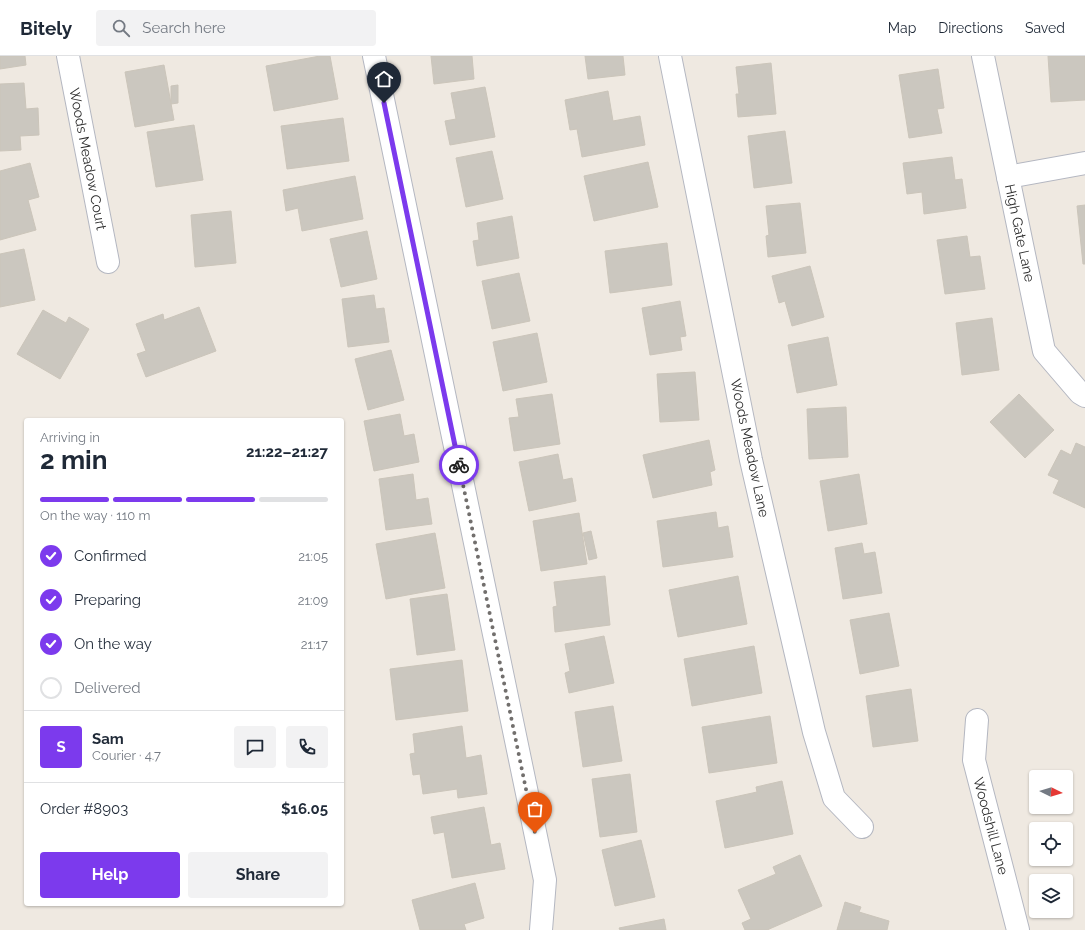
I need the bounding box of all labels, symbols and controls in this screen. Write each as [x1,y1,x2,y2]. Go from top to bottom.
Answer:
search box [96,10,376,46]
text: Bitely [20,17,72,39]
icon: search [110,17,132,39]
text: Search here [142,19,226,37]
text: Map [888,20,916,36]
text: Directions [938,20,1003,36]
text: Saved [1025,20,1065,36]
pin [367,62,401,103]
icon: home [373,68,395,90]
street label: Woods Meadow Court [66,86,110,232]
street label: High Gate Lane [1002,182,1038,284]
street label: Woods Meadow Lane [728,377,772,519]
text: Arriving in [40,430,100,445]
text: 21:22–21:27 [246,443,328,461]
text: 2 min [40,445,107,475]
courier [439,445,479,485]
icon: bike [448,454,470,476]
text: On the way · 110 m [40,508,151,523]
icon: check [40,545,62,567]
text: Confirmed [74,547,147,565]
text: 21:05 [298,549,328,564]
icon: check [40,589,62,611]
text: Preparing [74,591,141,609]
text: 21:09 [298,593,328,608]
icon: check [40,633,62,655]
text: On the way [74,635,152,653]
text: 21:17 [301,637,328,652]
text: Delivered [74,679,141,697]
button: chat [234,726,276,768]
button: phone [286,726,328,768]
text: Sam [92,730,124,748]
text: S [56,738,66,756]
text: Courier · 4.7 [92,748,161,763]
north arrow [1029,770,1073,814]
map controls [1029,770,1073,918]
street label: Woodshill Lane [970,776,1012,876]
pin [518,792,552,833]
icon: bag [524,798,546,820]
text: Order #8903 [40,800,128,818]
text: $16.05 [281,800,328,818]
button: locate [1029,822,1073,866]
button: Help [40,852,180,898]
button: Share [188,852,328,898]
button: layers [1029,874,1073,918]

